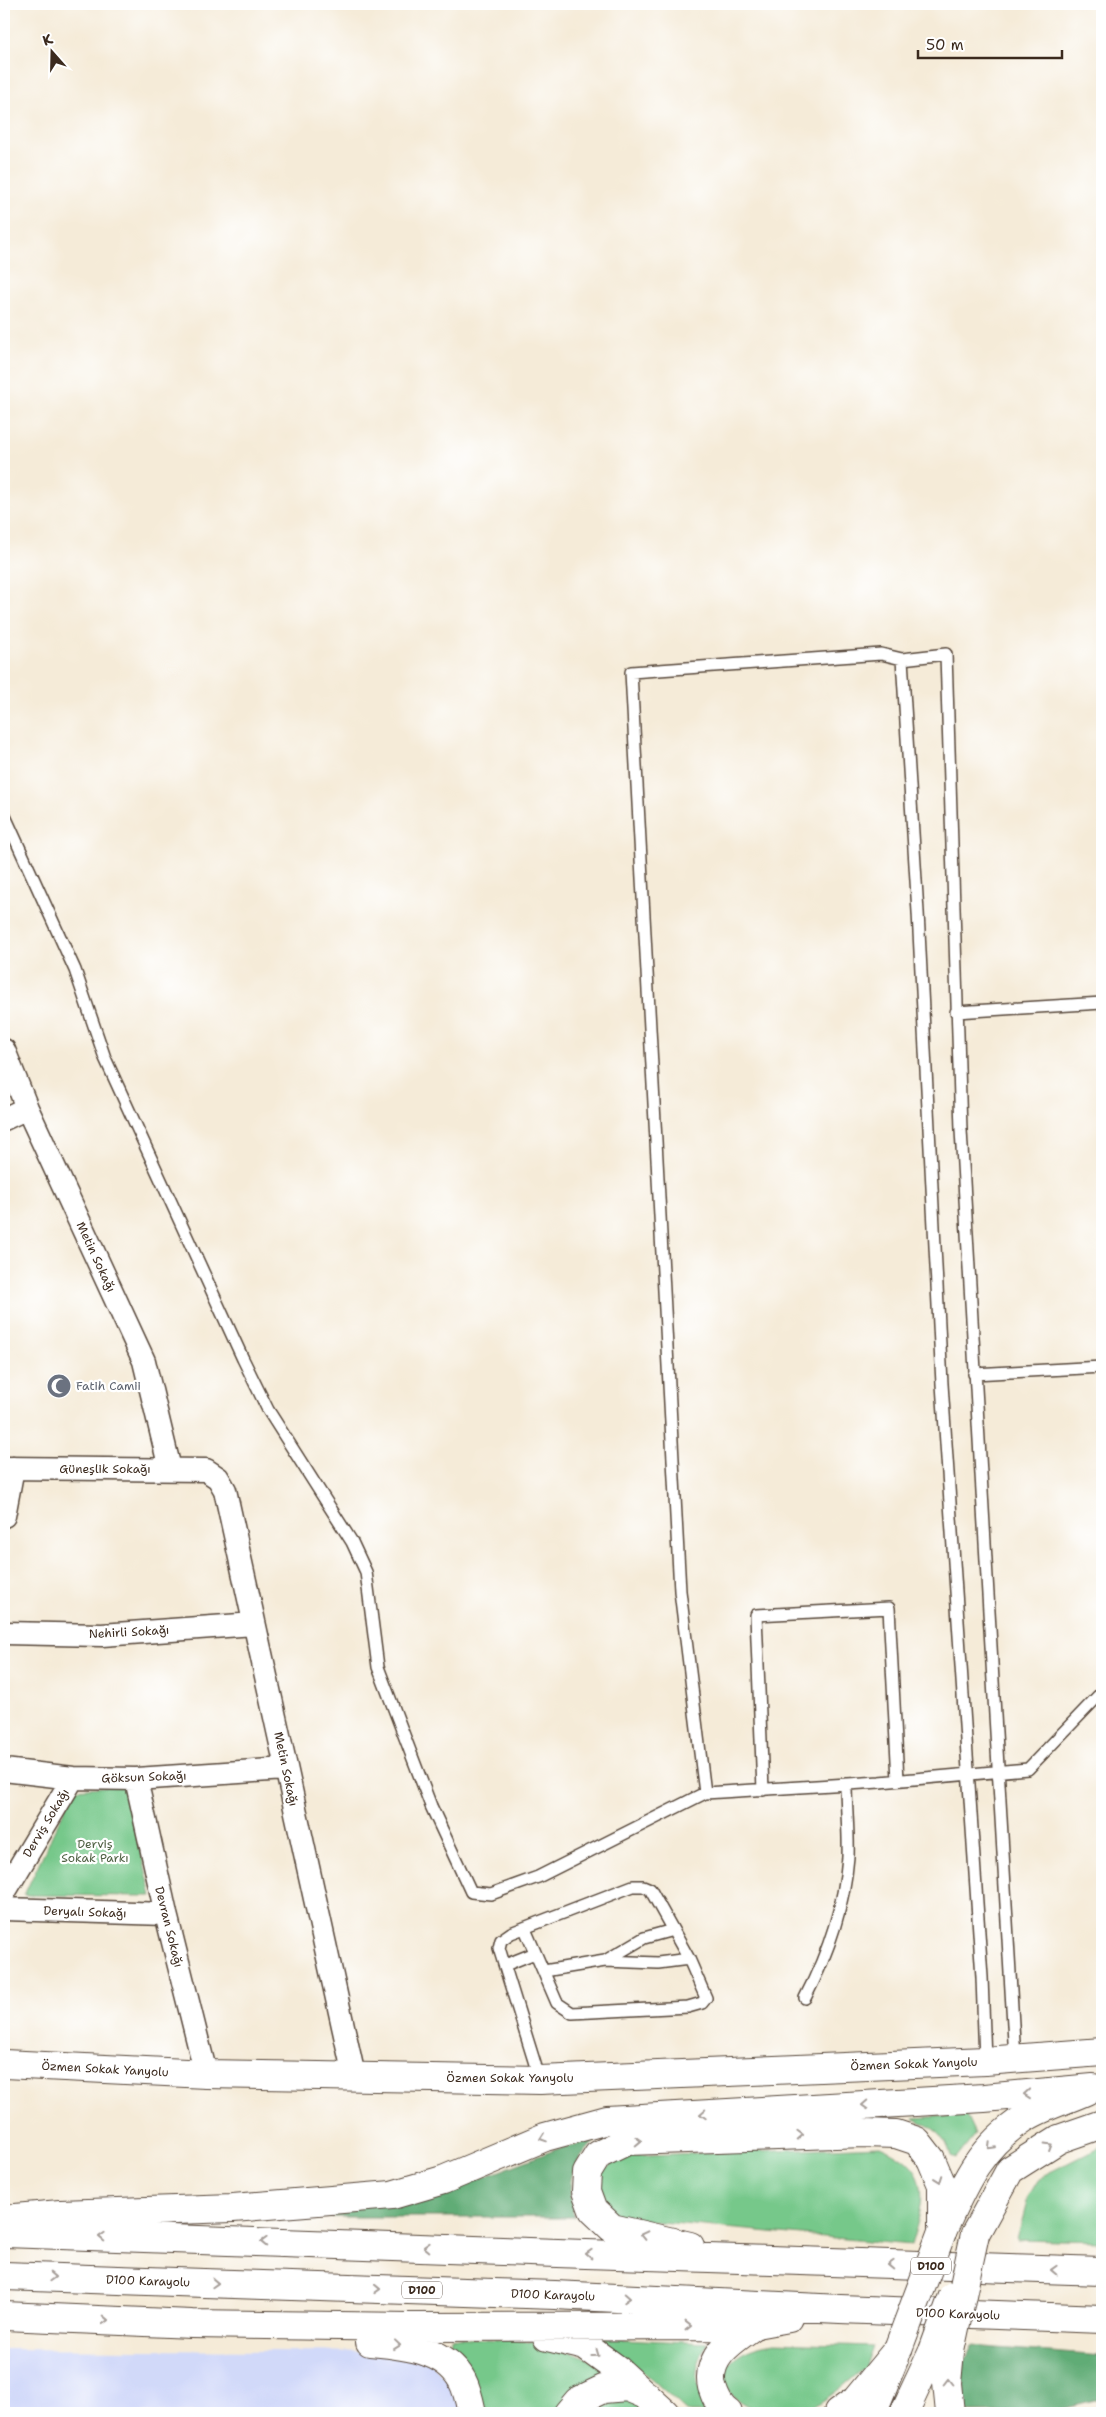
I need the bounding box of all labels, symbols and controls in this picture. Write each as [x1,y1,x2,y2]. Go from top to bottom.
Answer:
north arrow [28,28,78,78]
scale bar [918,28,1062,60]
text: K [40,30,56,50]
text: 50 m [926,35,964,55]
street label: Metin Sokağı [73,1219,119,1295]
mosque icon: Fatih Camii [46,1373,72,1399]
place label: Fatih Camii [76,1378,141,1394]
street label: Güneşlik Sokağı [59,1461,151,1477]
street label: Nehirli Sokağı [88,1622,170,1642]
street label: Metin Sokağı [270,1730,302,1808]
street label: Göksun Sokağı [101,1768,187,1786]
street label: Derviş Sokağı [19,1786,73,1860]
park label: Derviş Sokak Parkı [61,1836,129,1866]
street label: Devran Sokağı [151,1885,187,1969]
street label: Deryalı Sokağı [43,1903,127,1921]
street label: Özmen Sokak Yanyolu [850,2054,978,2074]
street label: Özmen Sokak Yanyolu [41,2058,169,2080]
street label: Özmen Sokak Yanyolu [446,2070,574,2086]
one-way arrow [1023,2088,1031,2099]
one-way arrow [861,2099,869,2110]
one-way arrow [698,2109,706,2120]
one-way arrow [797,2130,805,2140]
one-way arrow [539,2133,548,2143]
one-way arrow [634,2135,642,2146]
one-way arrow [988,2140,997,2149]
one-way arrow [1043,2143,1052,2152]
one-way arrow [933,2174,943,2183]
one-way arrow [98,2231,106,2242]
one-way arrow [640,2231,649,2241]
one-way arrow [260,2237,268,2247]
one-way arrow [422,2242,430,2253]
one-way arrow [585,2249,593,2260]
road number: D100 [911,2258,951,2274]
one-way arrow [887,2260,895,2271]
one-way arrow [1049,2265,1057,2275]
one-way arrow [49,2272,57,2283]
street label: D100 Karayolu [106,2272,191,2290]
one-way arrow [212,2278,219,2288]
road number: D100 [402,2282,442,2298]
one-way arrow [374,2283,382,2294]
street label: D100 Karayolu [511,2286,596,2304]
one-way arrow [623,2293,631,2304]
street label: D100 Karayolu [916,2305,1001,2323]
one-way arrow [101,2315,109,2326]
one-way arrow [684,2321,692,2331]
one-way arrow [394,2339,402,2350]
one-way arrow [590,2348,600,2357]
one-way arrow [943,2378,953,2386]

